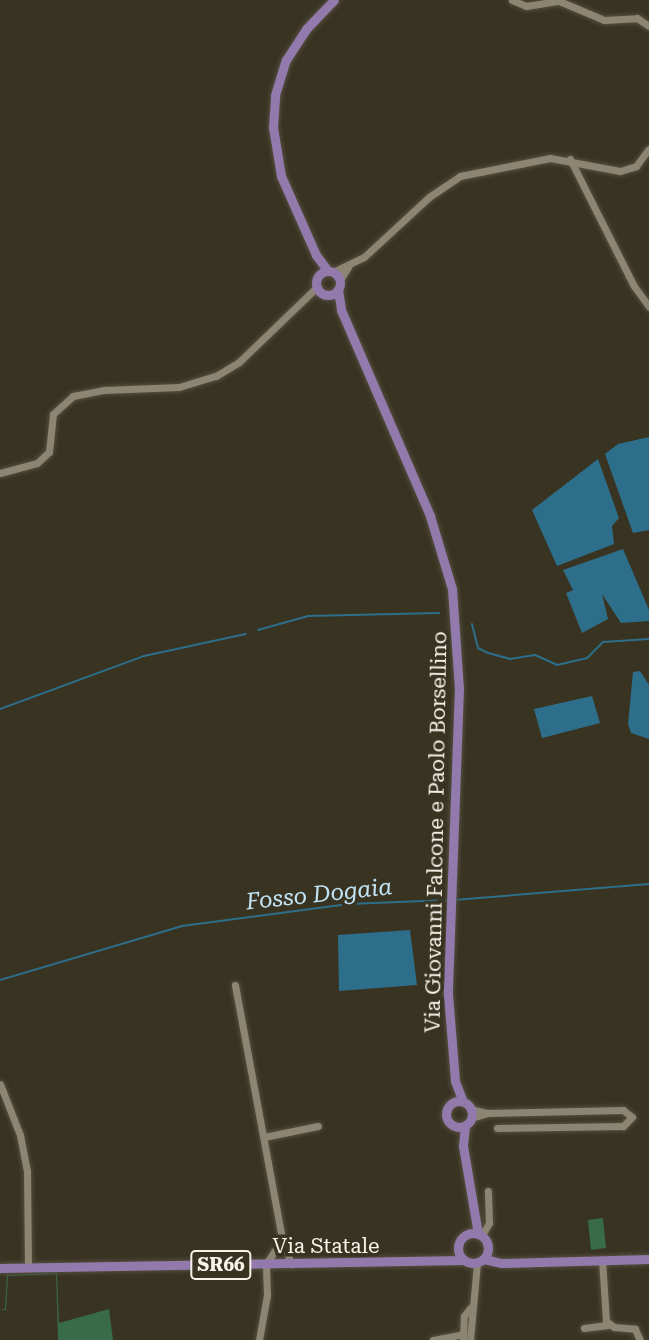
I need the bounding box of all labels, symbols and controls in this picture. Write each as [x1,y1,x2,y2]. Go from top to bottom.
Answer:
street label: Via Giovanni Falcone e Paolo Borsellino [420,631,452,1033]
water label: Fosso Dogaia [245,874,393,916]
street label: Via Statale [272,1233,380,1259]
road number: SR66 [190,1250,252,1280]

